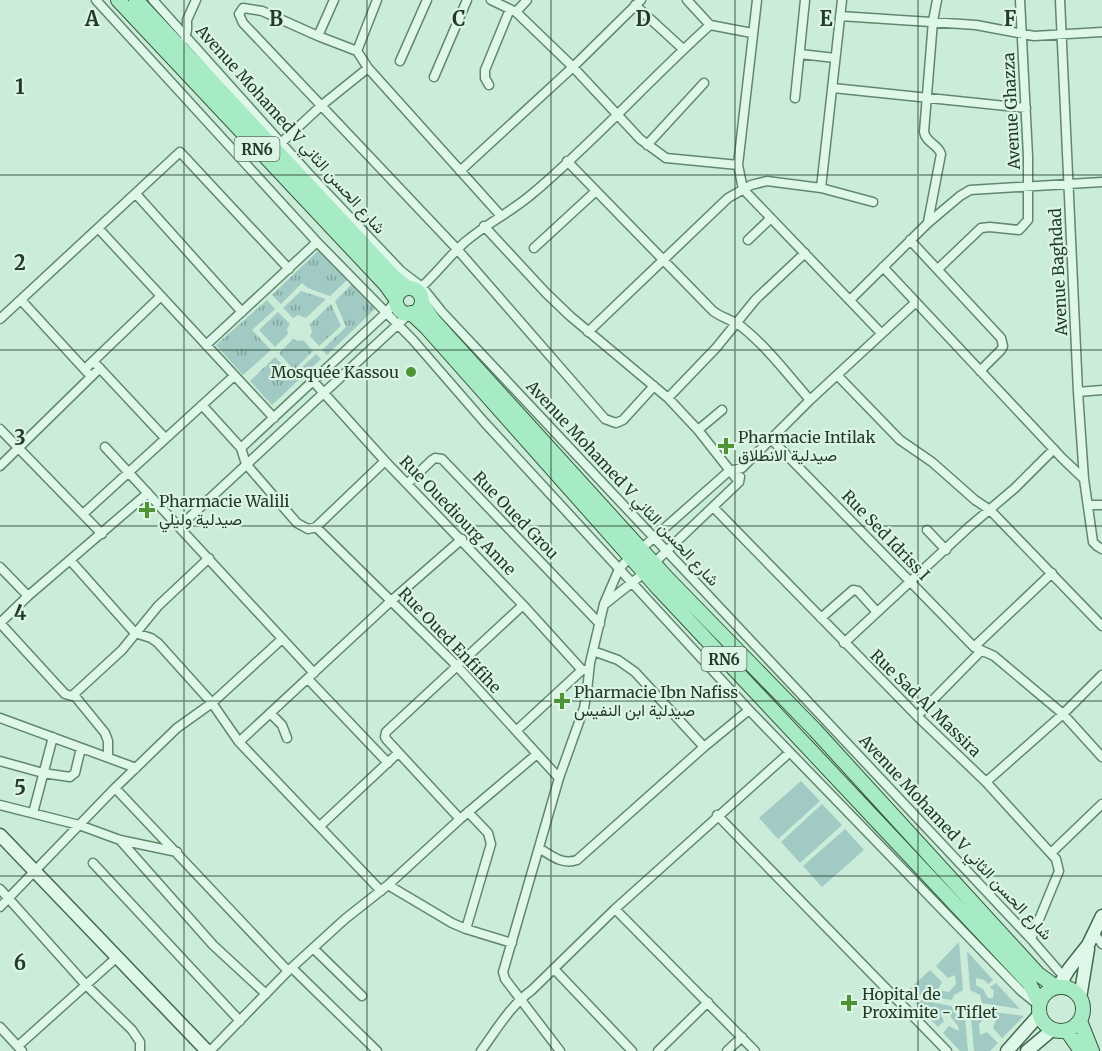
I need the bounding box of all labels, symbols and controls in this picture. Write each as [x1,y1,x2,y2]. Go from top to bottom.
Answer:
text: A [84,6,100,31]
text: B [269,6,283,31]
text: C [452,6,466,31]
text: D [635,6,651,31]
text: E [819,6,833,31]
text: F [1004,6,1017,31]
street label: Avenue Mohamed V شارع الحسن الثاني [188,20,390,240]
street label: Avenue Ghazza [998,52,1024,171]
text: 1 [15,74,25,99]
road number: RN6 [234,137,280,161]
street label: Avenue Baghdad [1045,207,1071,337]
text: 2 [14,250,26,275]
place label: Mosquée Kassou [271,362,399,382]
marker: Mosquée Kassou [404,365,418,379]
street label: Avenue Mohamed V شارع الحسن الثاني [519,375,724,593]
text: 3 [14,425,26,450]
place label: Pharmacie Intilak صيدلية الانطلاق [738,427,876,465]
marker: Pharmacie Intilak صيدلية الانطلاق [719,439,733,453]
street label: Rue Ouediourg Anne [396,451,520,579]
street label: Rue Oued Grou [469,467,563,563]
street label: Rue Sed Idriss I [838,486,934,584]
place label: Pharmacie Walili صيدلية وليلي [159,491,290,533]
marker: Pharmacie Walili صيدلية وليلي [140,503,154,517]
street label: Rue Oued Enfifihe [394,583,506,697]
text: 4 [14,600,27,625]
street label: Rue Sad Al Massira [867,645,986,761]
road number: RN6 [702,647,746,671]
place label: Pharmacie Ibn Nafiss صيدلية ابن النفيس [574,682,738,721]
marker: Pharmacie Ibn Nafiss صيدلية ابن النفيس [555,694,569,708]
street label: Avenue Mohamed V شارع الحسن الثاني [852,729,1057,947]
text: 5 [14,775,26,800]
text: 6 [14,950,26,975]
place label: Hopital de Proximite - Tiflet [862,984,998,1022]
marker: Hopital de Proximite - Tiflet [840,994,858,1012]

